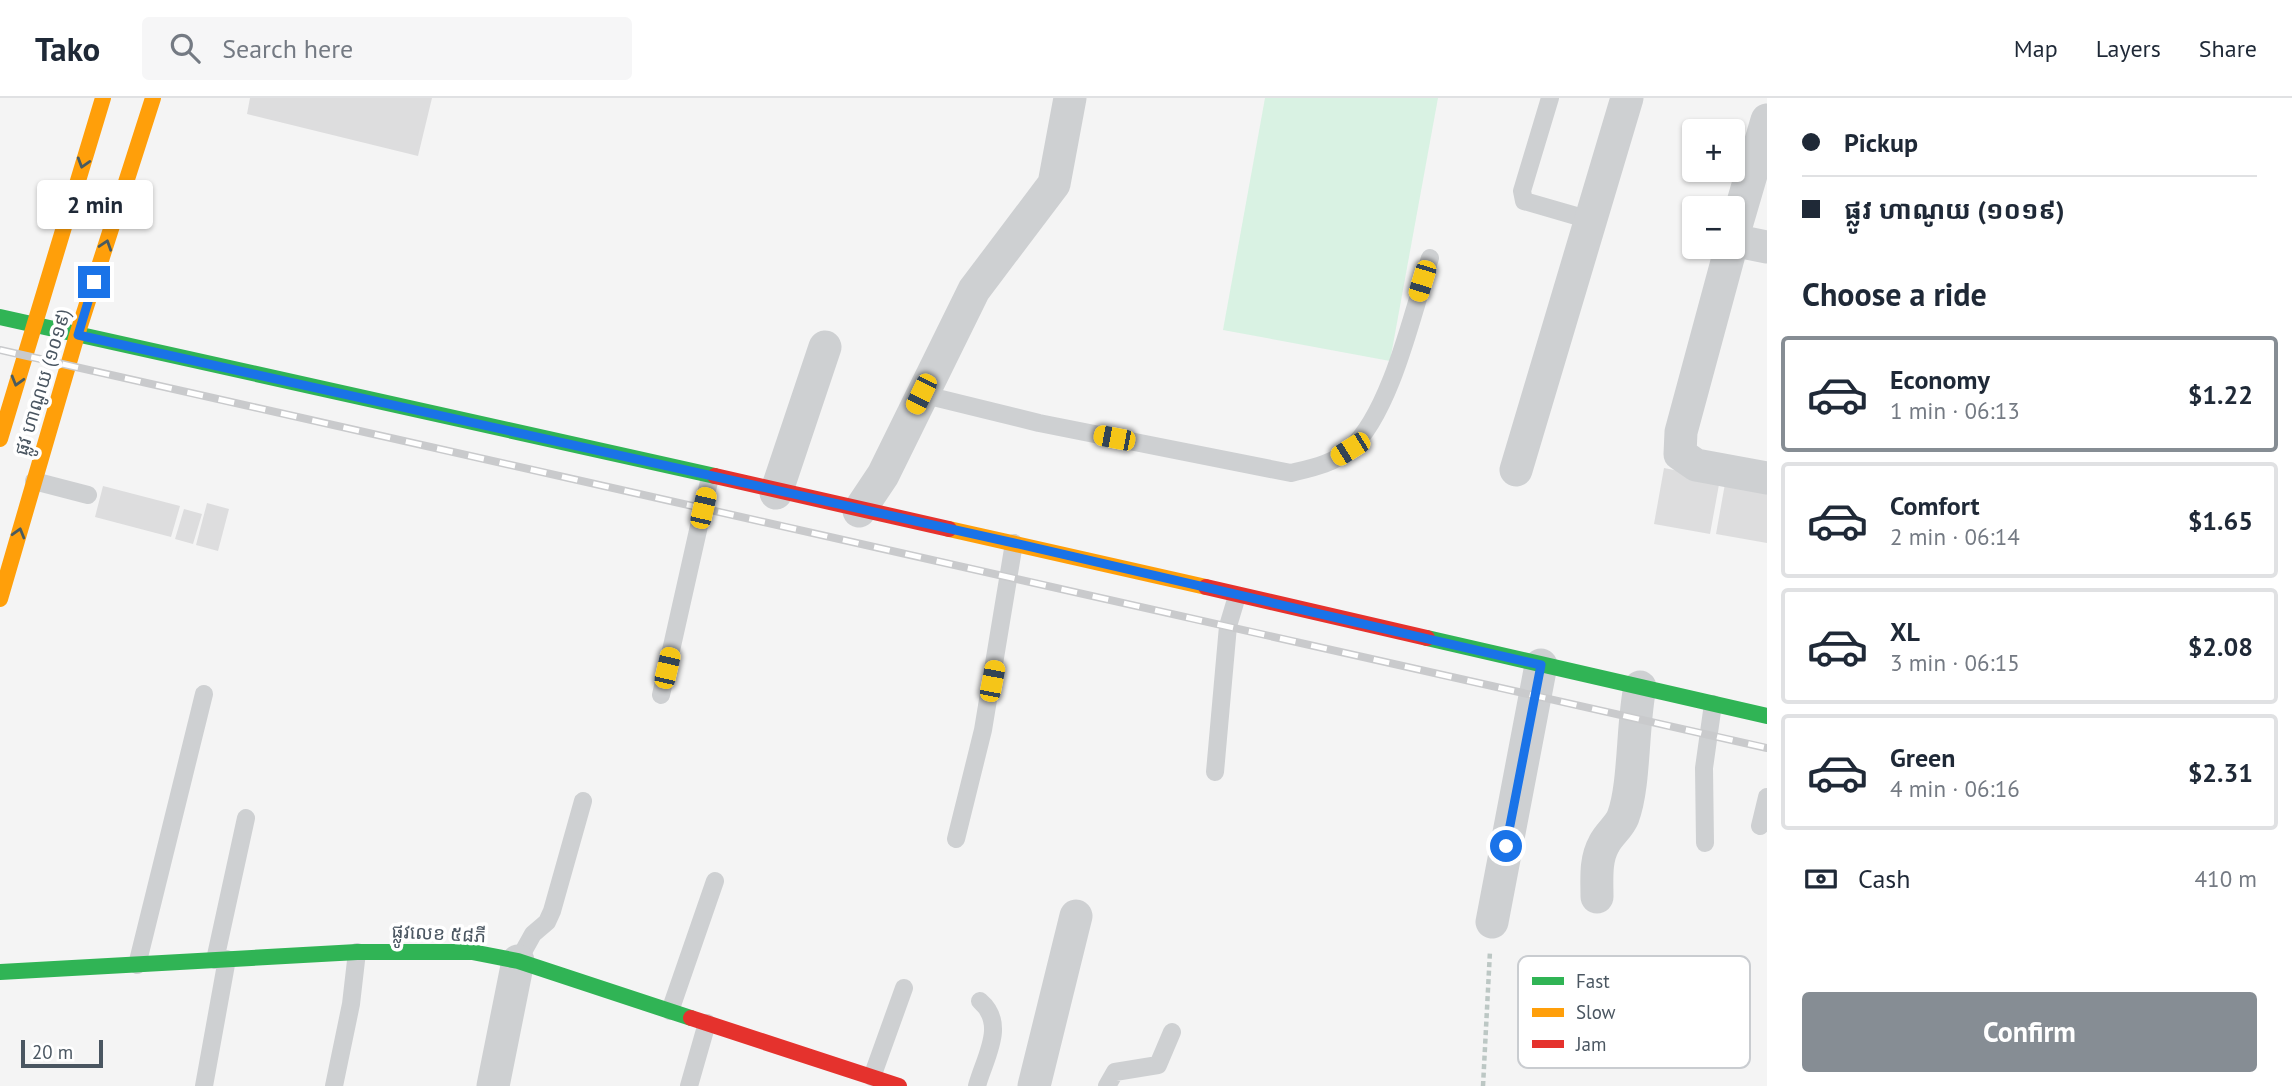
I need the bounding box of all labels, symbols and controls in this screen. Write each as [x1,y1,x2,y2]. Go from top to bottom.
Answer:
search box [142,17,632,80]
text: Tako [35,27,100,70]
icon: search [166,29,204,67]
text: Search here [222,32,353,65]
text: Map [2014,33,2058,64]
text: Layers [2096,33,2161,64]
text: Share [2199,33,2257,64]
map controls [1682,119,1745,259]
button: + [1682,119,1745,182]
text: Pickup [1844,126,1918,159]
one-way arrow [76,157,91,169]
callout: 2 min [36,180,152,230]
text: 2 min [67,190,123,219]
text: ផ្លូវ ហាណូយ (១០១៩) [1844,193,2065,226]
button: − [1682,196,1745,259]
one-way arrow [98,239,112,252]
car [1406,258,1439,304]
route end [78,266,110,298]
text: Choose a ride [1802,273,1987,315]
street label: ផ្លូវ ហាណូយ (១០១៩) [8,306,81,460]
icon: car [1806,363,1869,426]
text: Economy [1890,363,1990,396]
car [903,371,940,417]
one-way arrow [10,375,25,387]
text: $1.22 [2188,378,2253,411]
text: 1 min · 06:13 [1890,396,2020,425]
car [1092,424,1137,452]
car [1327,429,1374,469]
car [689,485,718,531]
icon: car [1806,489,1869,552]
text: Comfort [1890,489,1980,522]
text: $1.65 [2188,504,2253,537]
text: 2 min · 06:14 [1890,522,2020,551]
one-way arrow [11,527,25,539]
icon: car [1806,615,1869,678]
text: XL [1890,615,1920,648]
text: $2.08 [2188,630,2253,663]
car [653,645,682,691]
text: 3 min · 06:15 [1890,648,2020,677]
car [978,658,1007,704]
icon: car [1806,741,1869,804]
text: Green [1890,741,1955,774]
text: $2.31 [2188,756,2253,789]
text: 4 min · 06:16 [1890,774,2020,803]
route start [1490,830,1522,862]
icon: cash [1802,860,1840,898]
text: Cash [1858,862,1910,895]
text: 410 m [2195,864,2257,893]
street label: ផ្លូវលេខ ៥៨ភី [391,919,487,953]
legend [1518,956,1750,1068]
text: Fast [1576,969,1610,993]
button: Confirm [1802,992,2257,1072]
text: Slow [1576,1000,1616,1024]
text: Jam [1575,1032,1606,1056]
scale bar [21,1037,103,1069]
text: 20 m [32,1040,73,1064]

